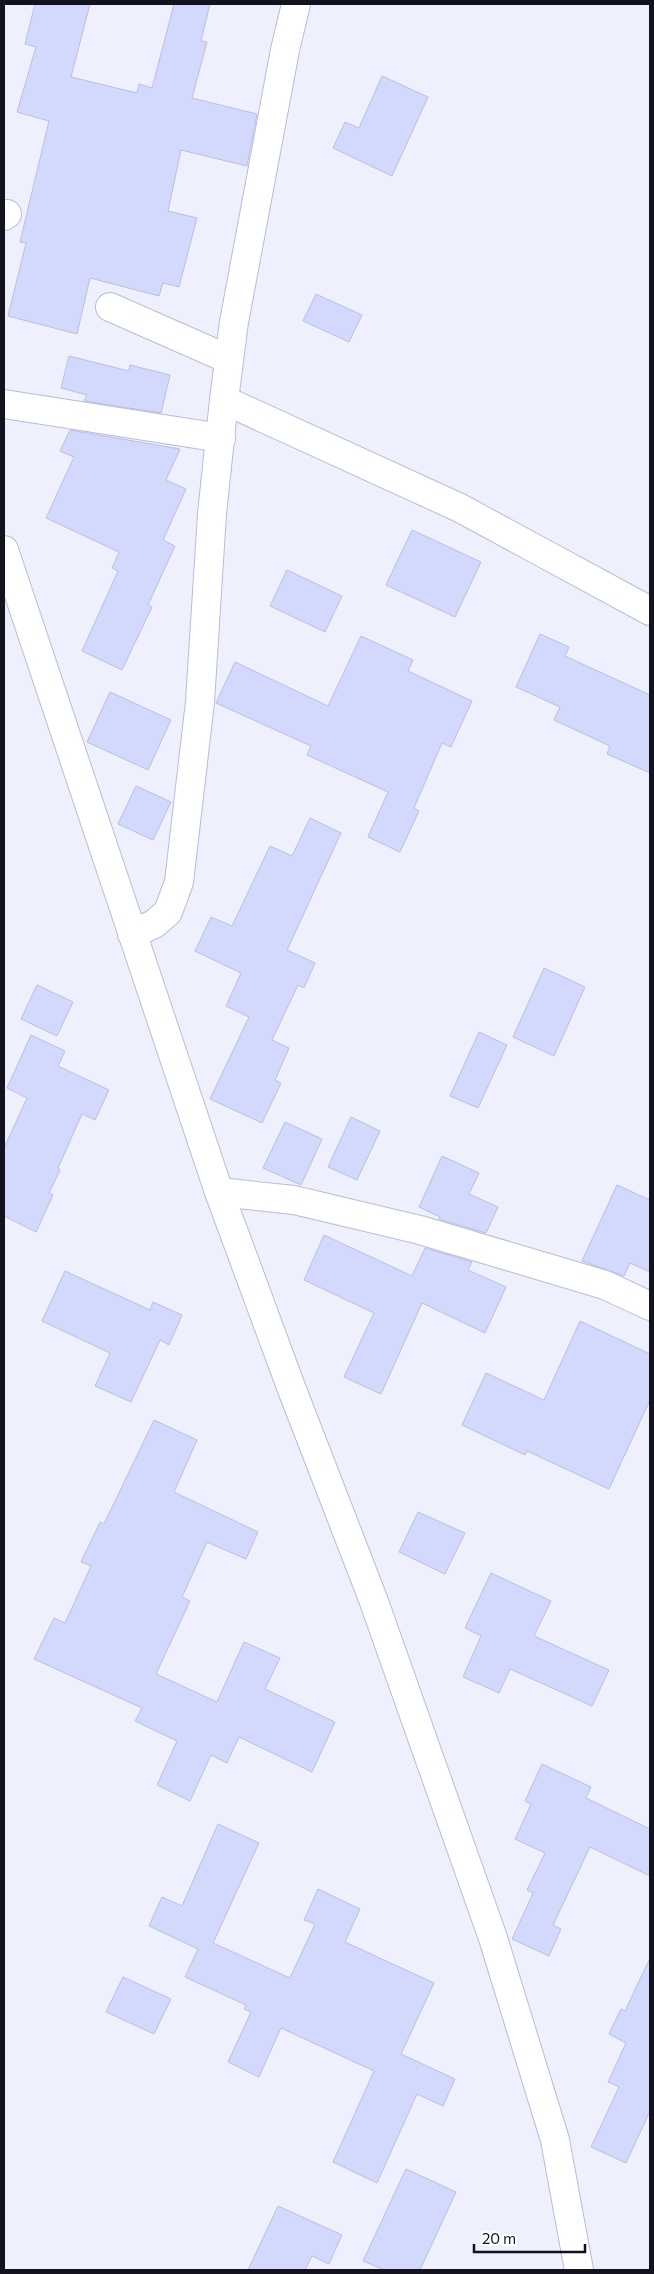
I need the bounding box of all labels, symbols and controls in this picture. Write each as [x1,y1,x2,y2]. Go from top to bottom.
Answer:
scale bar [474,2222,585,2254]
text: 20 m [482,2229,516,2247]

